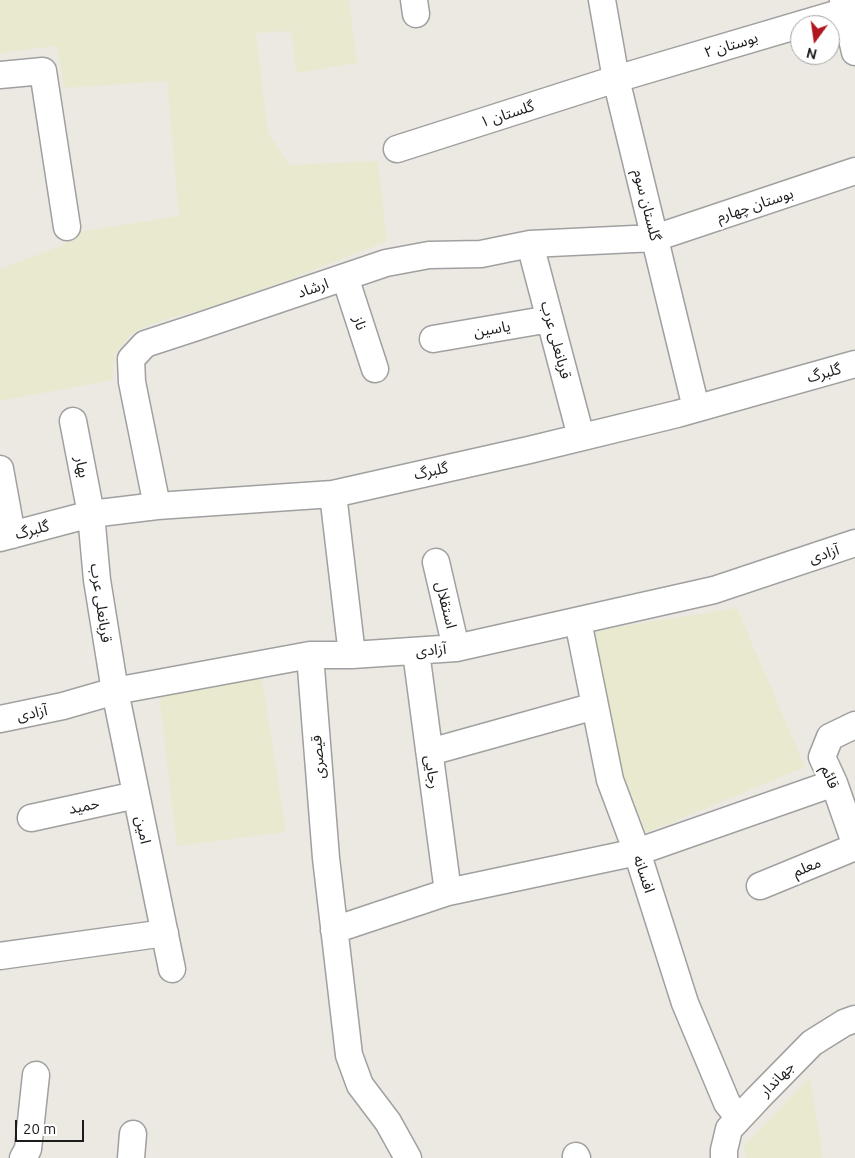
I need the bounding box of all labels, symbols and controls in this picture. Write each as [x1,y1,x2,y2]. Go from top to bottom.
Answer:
north arrow [790,15,840,65]
street label: بوستان ۲ [702,28,760,62]
text: N [805,45,819,63]
street label: گلستان ۱ [478,97,536,131]
street label: گلستان سوم [629,167,665,243]
street label: بوستان چهارم [714,184,796,226]
street label: ارشاد [295,274,331,302]
street label: قربانعلی عرب [537,299,575,381]
street label: ناز [349,314,371,332]
street label: یاسین [472,317,512,341]
street label: گلبرگ [805,360,843,386]
street label: بهار [71,455,93,479]
street label: گلبرگ [412,459,450,483]
street label: گلبرگ [13,517,51,543]
street label: آزادی [807,541,841,567]
street label: قربانعلی عرب [87,562,115,644]
street label: استقلال [431,580,461,630]
street label: آزادی [415,640,447,660]
street label: آزادی [15,701,49,725]
street label: قیصری [307,734,329,780]
street label: رجایی [421,754,443,790]
street label: قائم [817,763,843,791]
street label: حمید [67,794,101,818]
street label: امین [131,814,155,846]
street label: افسانه [629,853,659,895]
street label: معلم [790,853,824,881]
street label: جهاندار [756,1058,798,1100]
scale bar [18,1110,86,1142]
text: 20 m [23,1120,56,1137]

